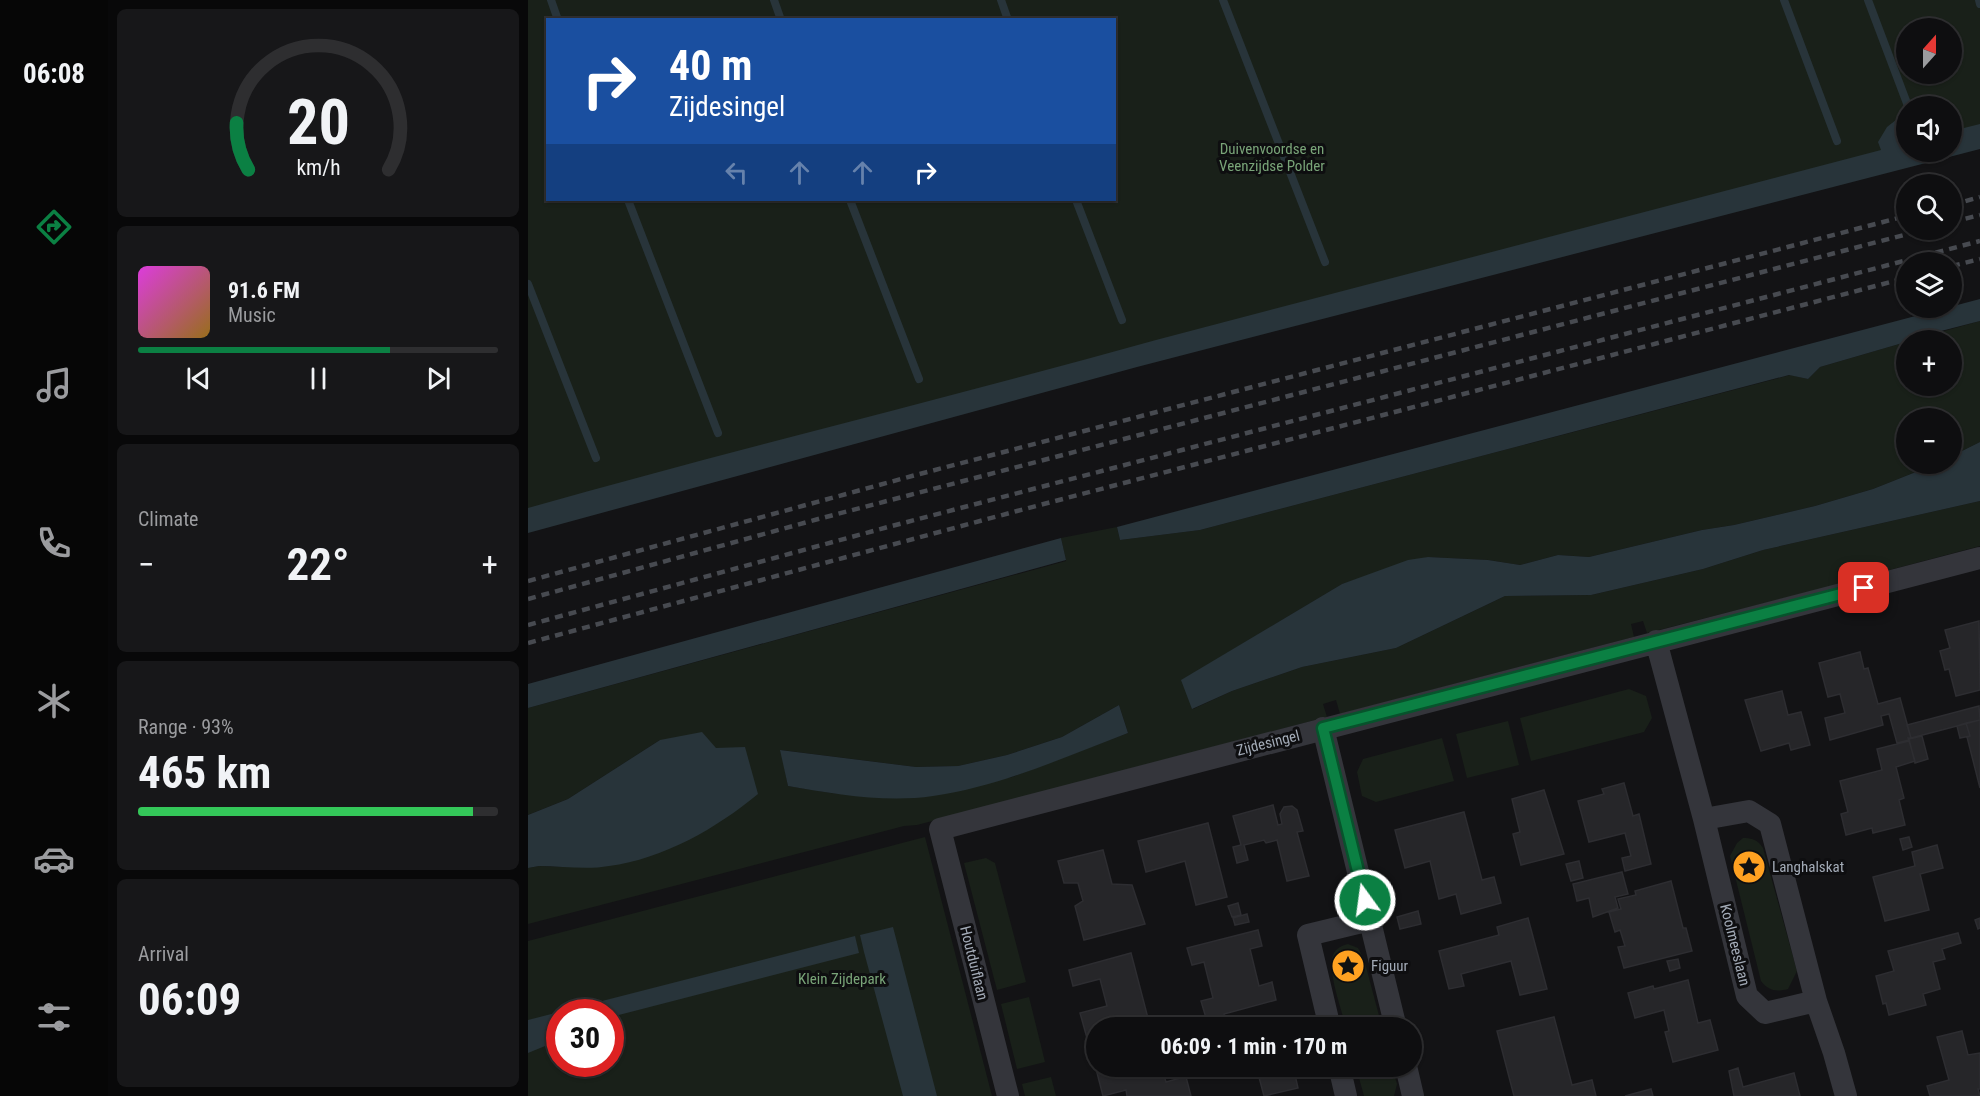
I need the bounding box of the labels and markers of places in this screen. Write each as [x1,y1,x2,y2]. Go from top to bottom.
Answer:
pin [1838,562,1889,613]
place icon: Langhalskat [1731,849,1767,885]
place label: Langhalskat [1772,858,1844,876]
place icon: Figuur [1330,948,1366,984]
place label: Figuur [1371,957,1409,975]

